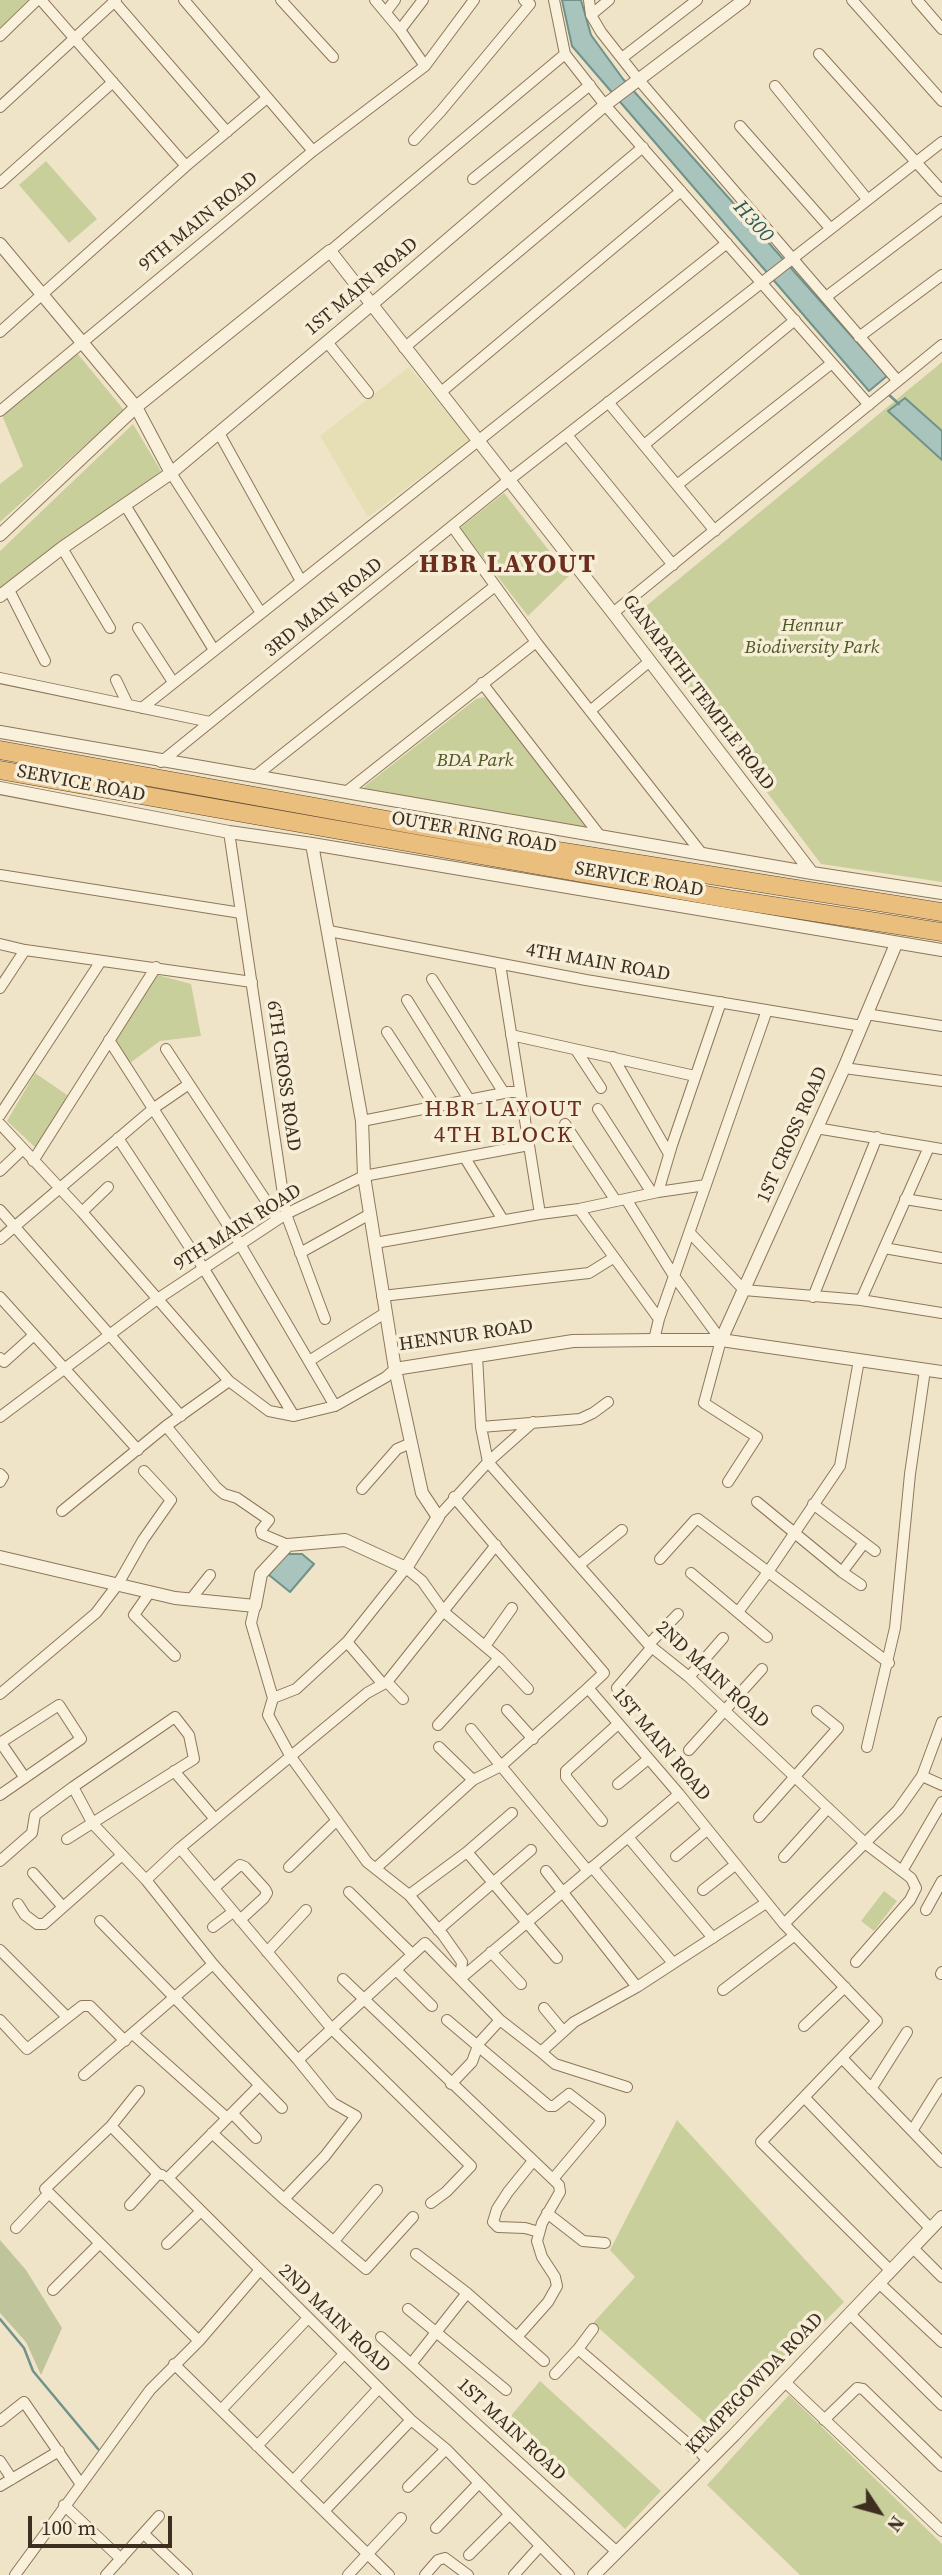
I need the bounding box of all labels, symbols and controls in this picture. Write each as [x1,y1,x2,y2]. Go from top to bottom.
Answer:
street label: 9TH MAIN ROAD [135,167,263,277]
water label: H300 [727,196,779,248]
street label: 1ST MAIN ROAD [301,233,423,341]
district label: HBR LAYOUT [420,549,596,581]
street label: 3RD MAIN ROAD [260,553,388,663]
street label: GANAPATHI TEMPLE ROAD [617,591,779,795]
park label: Hennur Biodiversity Park [745,615,879,659]
park label: BDA Park [436,750,514,772]
street label: SERVICE ROAD [15,760,147,808]
street label: OUTER RING ROAD [390,807,558,859]
street label: SERVICE ROAD [573,857,705,903]
street label: 4TH MAIN ROAD [524,939,672,987]
street label: 6TH CROSS ROAD [261,999,305,1153]
street label: 1ST CROSS ROAD [753,1063,833,1207]
district label: HBR LAYOUT 4TH BLOCK [426,1096,582,1150]
street label: 9TH MAIN ROAD [170,1180,306,1276]
street label: HENNUR ROAD [398,1315,534,1357]
street label: 2ND MAIN ROAD [651,1617,773,1733]
street label: 1ST MAIN ROAD [607,1684,715,1806]
street label: 2ND MAIN ROAD [273,2260,395,2378]
street label: KEMPEGOWDA ROAD [682,2308,828,2460]
street label: 1ST MAIN ROAD [452,2374,570,2486]
north arrow [844,2477,914,2547]
scale bar [32,2502,175,2546]
text: N [881,2511,911,2538]
text: 100 m [41,2513,96,2542]

